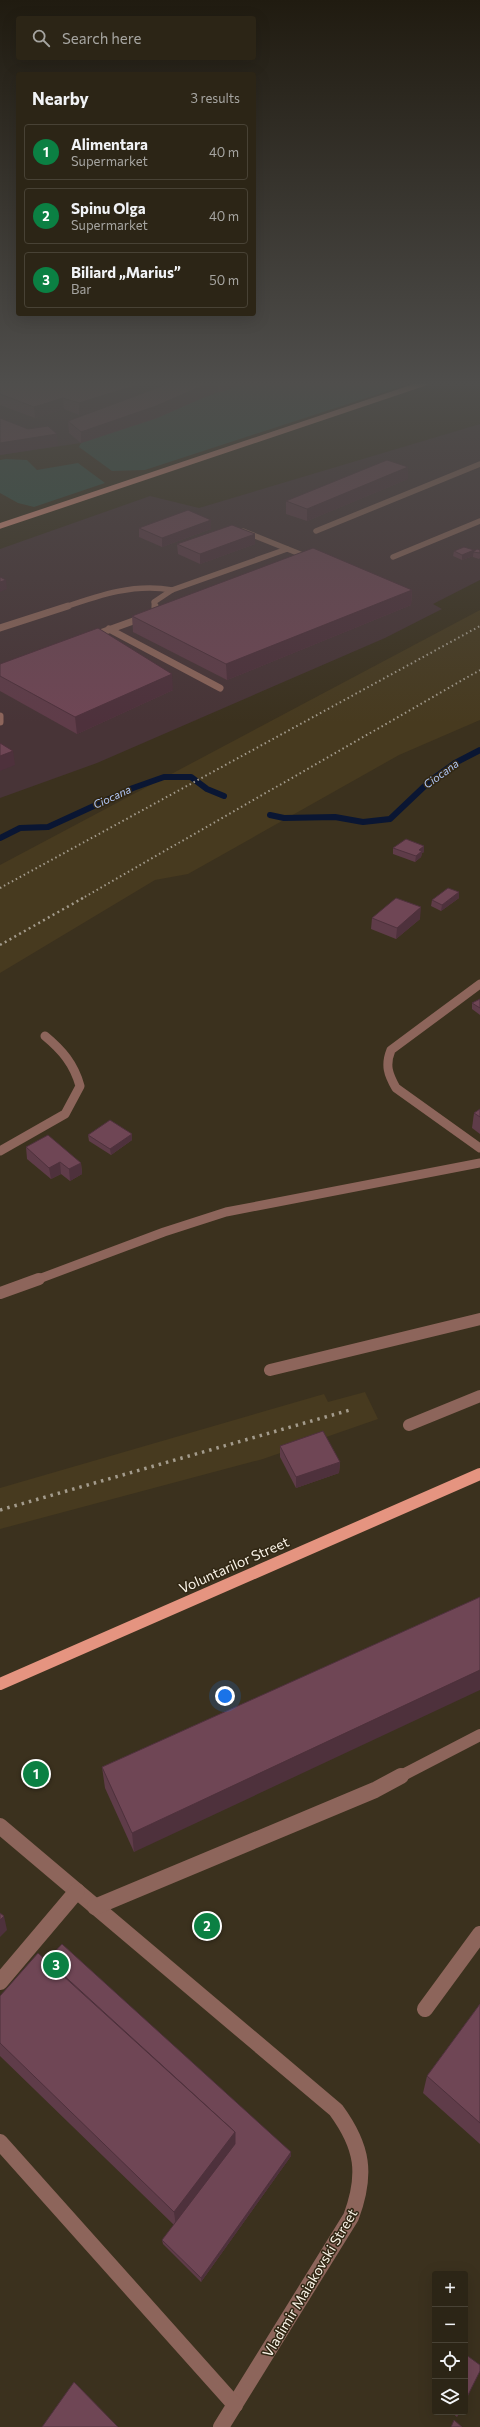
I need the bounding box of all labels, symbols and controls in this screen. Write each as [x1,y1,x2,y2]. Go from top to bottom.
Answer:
search box [16,16,256,60]
icon: search [30,27,52,49]
text: Search here [62,29,141,47]
text: Nearby [32,88,89,109]
text: 3 results [191,90,240,106]
text: Alimentara [71,135,148,153]
text: 1 [43,144,49,160]
text: 40 m [209,144,239,160]
text: Supermarket [71,153,148,169]
text: Spinu Olga [71,199,146,217]
text: 2 [42,208,50,224]
text: 40 m [209,208,239,224]
text: Supermarket [71,217,148,233]
text: Biliard „Marius” [71,263,181,281]
text: 3 [42,272,50,288]
text: 50 m [209,272,239,288]
text: Bar [71,281,91,297]
water label: Ciocana [421,756,461,791]
water label: Ciocana [91,782,133,811]
street label: Voluntarilor Street [176,1533,292,1596]
your location [215,1686,235,1706]
pin: 1 [23,1759,49,1789]
pin: 2 [194,1911,220,1941]
pin: 3 [43,1950,69,1980]
street label: Vladimir Maiakovski Street [258,2205,361,2360]
map controls [432,2271,468,2415]
button: + [432,2271,468,2307]
button: − [432,2307,468,2343]
button: locate [432,2343,468,2379]
button: layers [432,2379,468,2415]

